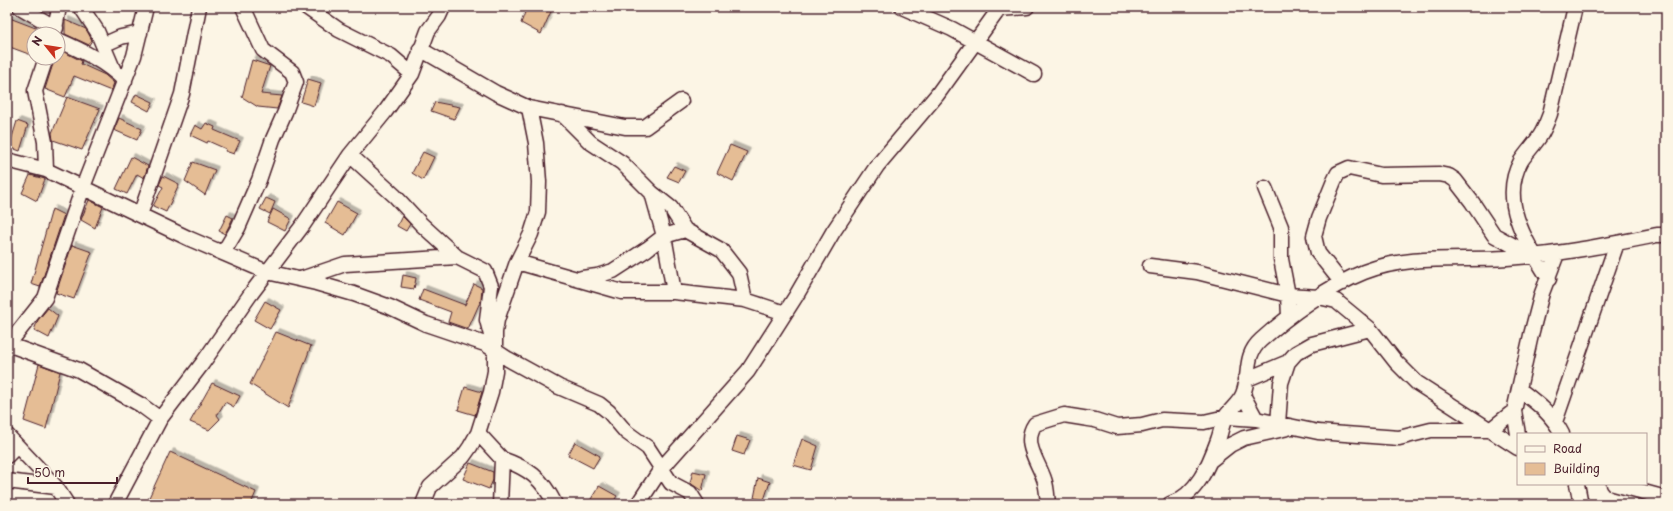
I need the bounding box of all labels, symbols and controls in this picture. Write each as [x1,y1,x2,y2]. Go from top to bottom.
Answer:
north arrow [26,26,66,66]
text: N [27,32,47,49]
legend [1517,433,1647,485]
text: Road [1553,439,1582,457]
scale bar [28,459,117,485]
text: Building [1553,459,1600,477]
text: 50 m [34,463,65,481]

